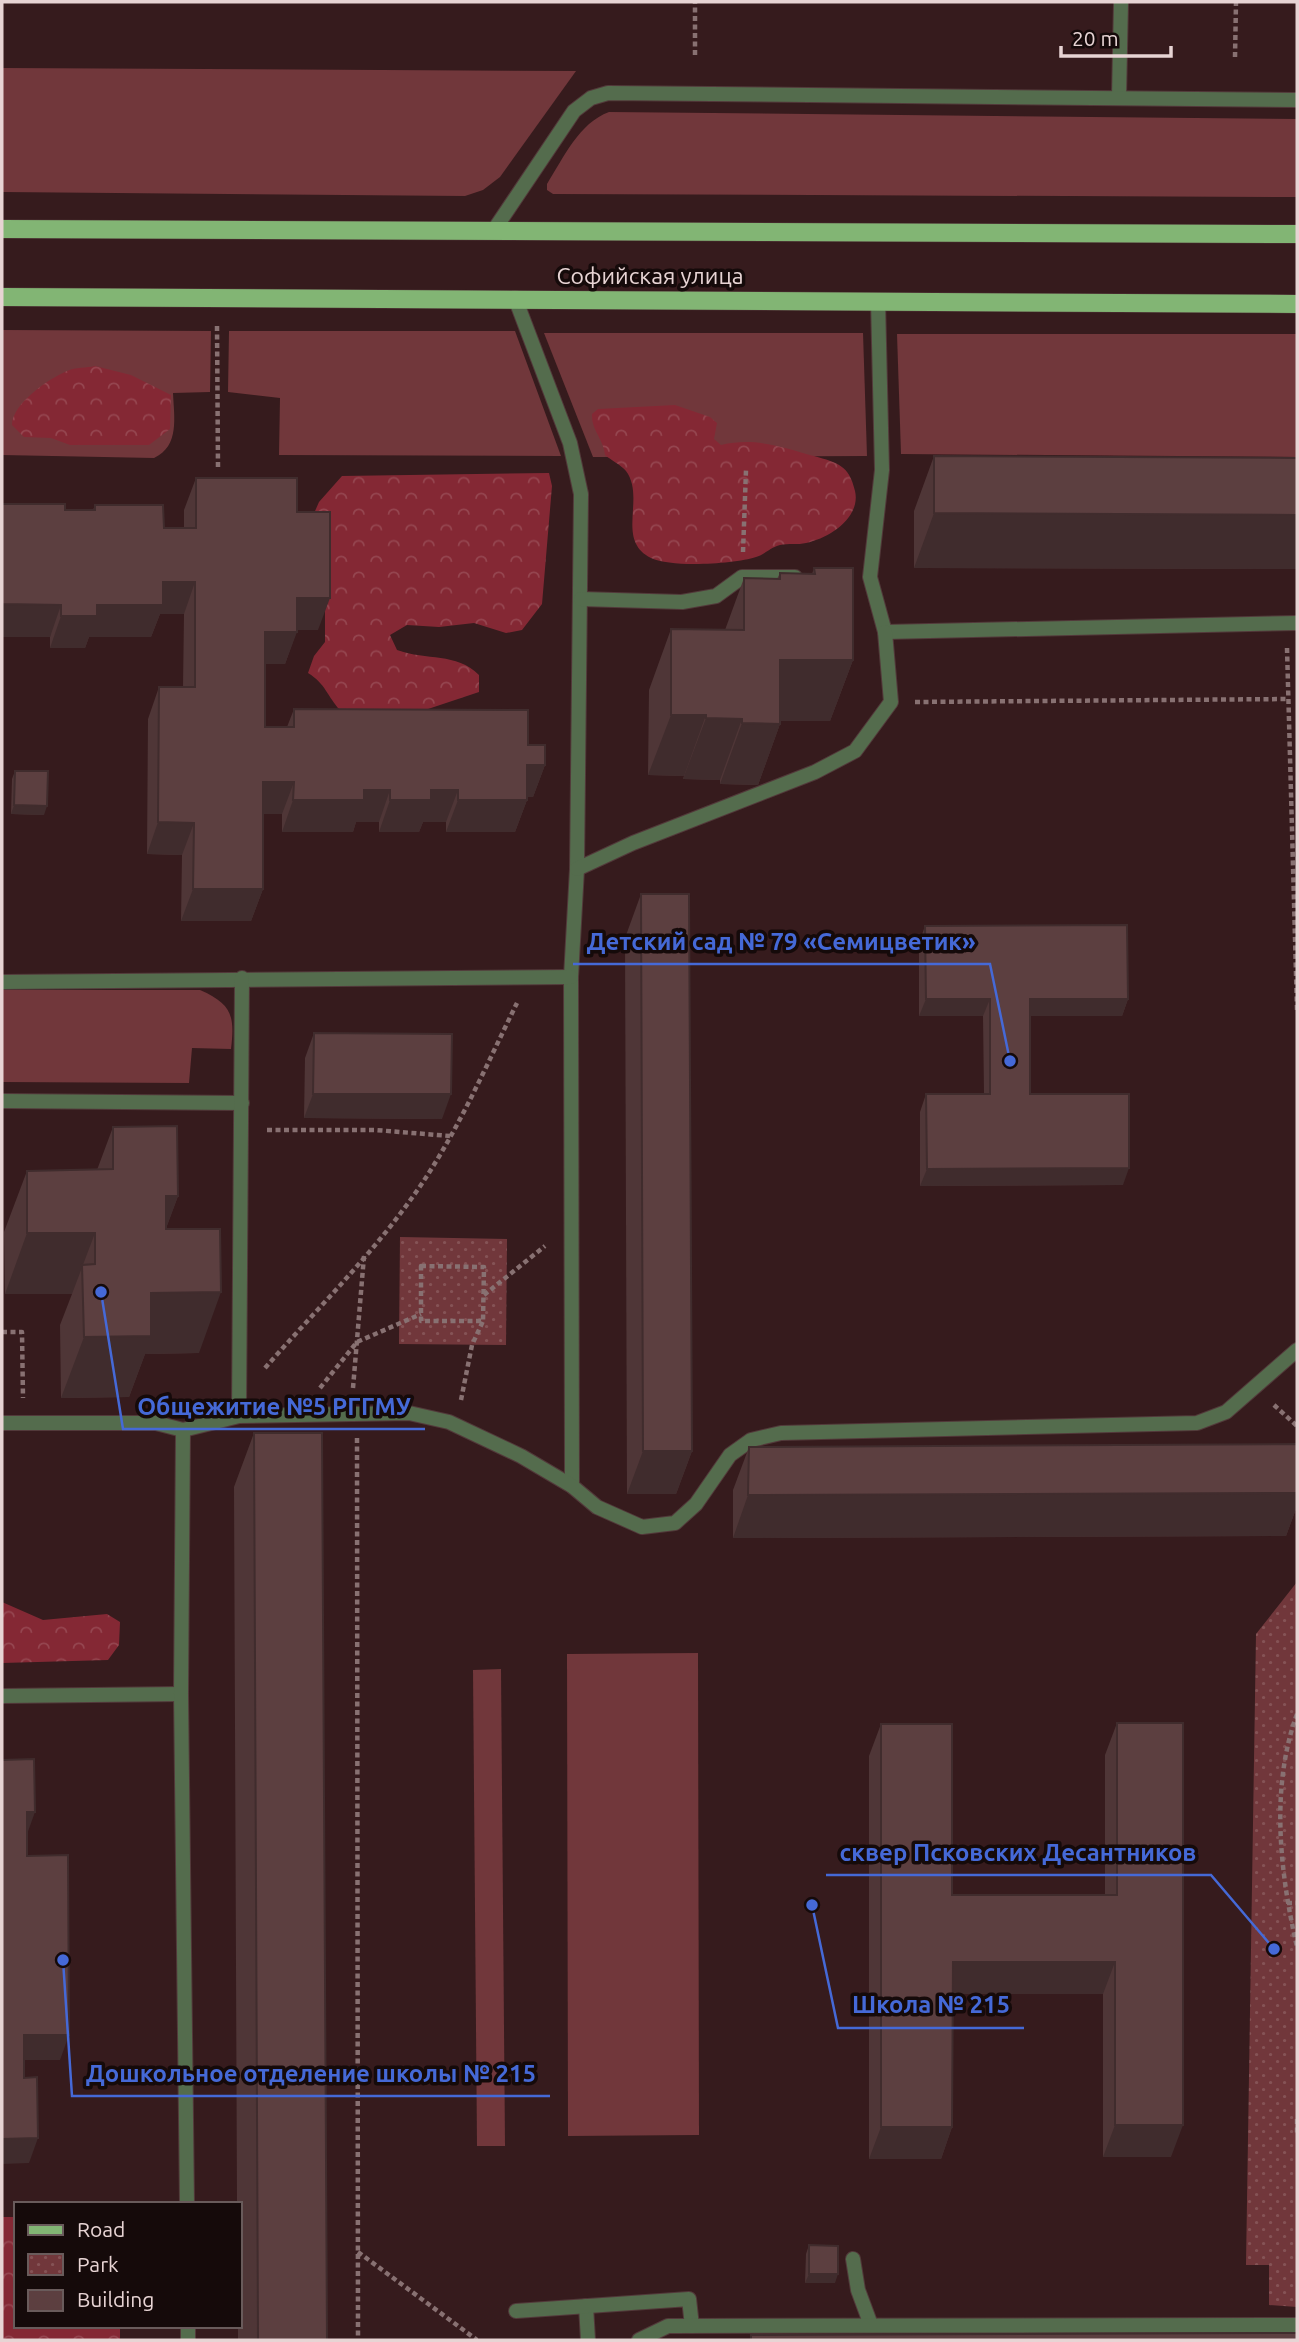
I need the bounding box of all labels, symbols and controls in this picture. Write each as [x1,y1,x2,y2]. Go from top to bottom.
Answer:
scale bar [1061,14,1171,58]
text: 20 m [1072,26,1119,50]
street label: Софийская улица [556,263,744,288]
callout: Детский сад № 79 «Семицветик» [573,919,990,964]
text: Детский сад № 79 «Семицветик» [586,928,976,955]
callout: Общежитие №5 РГГМУ [123,1384,425,1429]
text: Общежитие №5 РГГМУ [137,1393,411,1420]
callout: сквер Псковских Десантников [826,1830,1211,1875]
text: сквер Псковских Десантников [840,1839,1196,1866]
callout: Школа № 215 [838,1983,1024,2028]
text: Школа № 215 [852,1991,1010,2018]
callout: Дошкольное отделение школы № 215 [72,2051,550,2096]
text: Дошкольное отделение школы № 215 [86,2060,536,2087]
legend [14,2202,242,2328]
text: Road [77,2217,125,2241]
text: Park [77,2252,119,2276]
text: Building [77,2287,154,2311]

